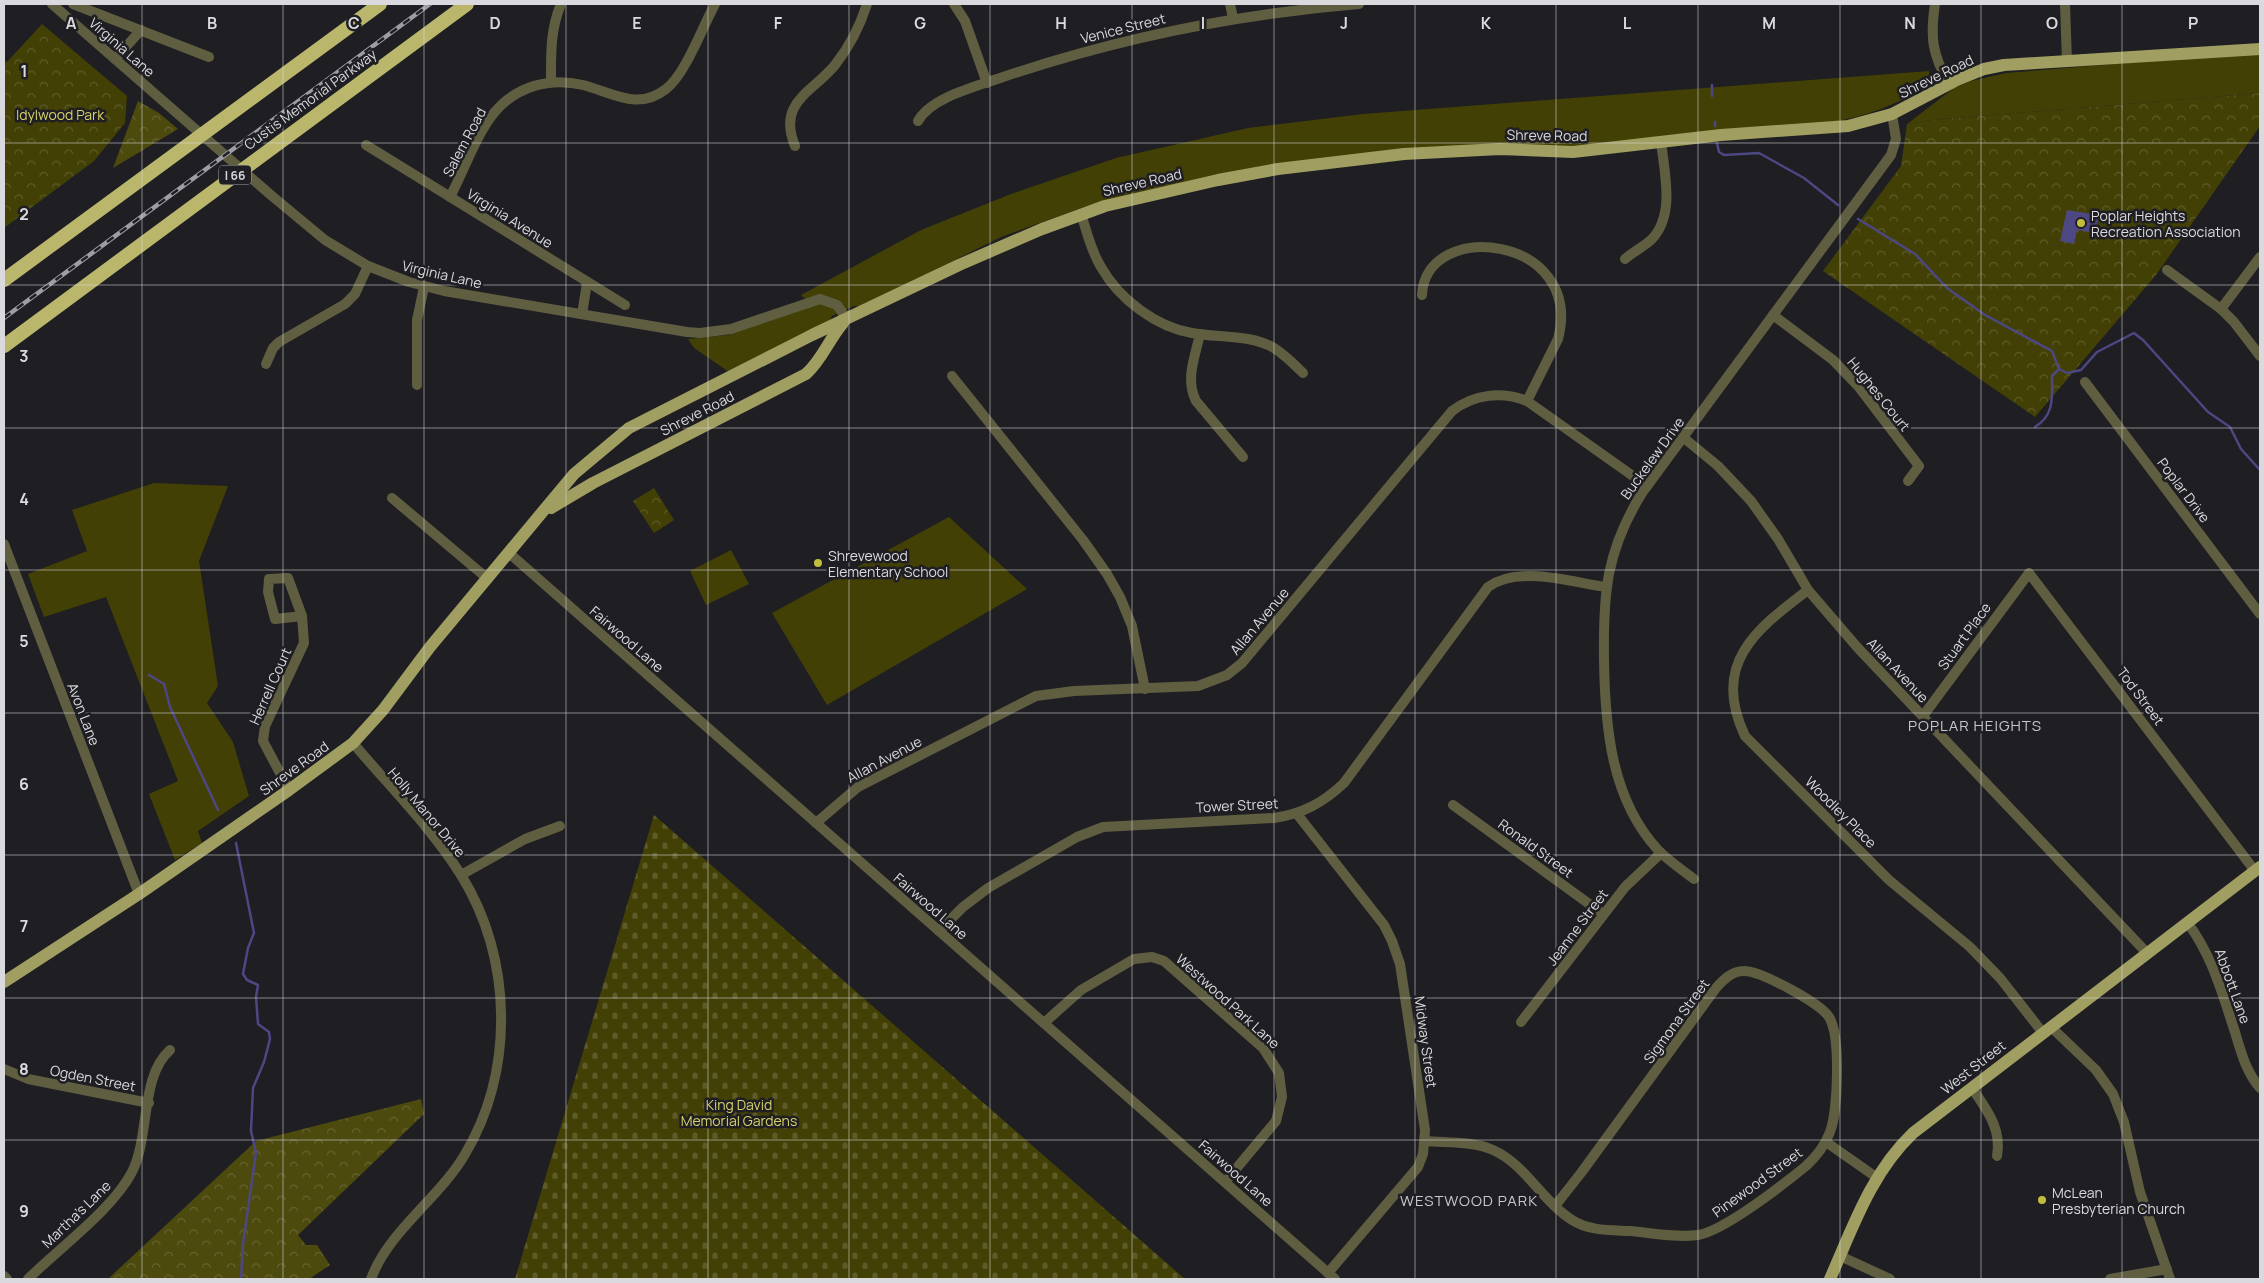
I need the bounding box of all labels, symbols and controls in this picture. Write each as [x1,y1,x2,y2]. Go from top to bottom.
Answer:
street label: Venice Street [1079,8,1168,48]
text: A [66,12,77,34]
text: B [207,12,217,34]
text: C [348,12,360,34]
text: D [489,12,501,34]
text: E [632,12,642,34]
text: F [774,12,783,34]
text: G [914,12,926,34]
text: H [1055,12,1067,34]
text: I [1201,12,1205,34]
text: J [1340,12,1348,34]
text: K [1481,12,1492,34]
text: L [1623,12,1632,34]
text: M [1762,12,1776,34]
text: N [1904,12,1916,34]
text: O [2046,12,2058,34]
text: P [2188,12,2198,34]
street label: Virginia Lane [85,13,159,81]
street label: Custis Memorial Parkway [240,44,381,154]
street label: Shreve Road [1896,50,1976,102]
text: 1 [20,60,28,82]
street label: Salem Road [438,104,490,180]
park label: Idylwood Park [16,105,105,124]
street label: Shreve Road [1506,125,1588,145]
street label: Shreve Road [1101,164,1183,200]
road number: I 66 [219,166,251,184]
street label: Virginia Avenue [463,184,557,252]
text: 2 [19,203,29,225]
place label: Poplar Heights Recreation Association [2091,206,2241,241]
marker: Poplar Heights Recreation Association [2075,217,2087,229]
street label: Virginia Lane [400,256,484,292]
text: 3 [19,345,29,367]
street label: Hughes Court [1843,353,1915,435]
street label: Shreve Road [657,386,737,440]
street label: Buckelew Drive [1616,413,1688,503]
street label: Poplar Drive [2153,454,2215,526]
text: 4 [19,488,29,510]
place label: Shrevewood Elementary School [828,546,948,581]
marker: Shrevewood Elementary School [812,557,824,569]
street label: Allan Avenue [1225,583,1293,659]
street label: Stuart Place [1933,598,1995,674]
street label: Fairwood Lane [586,602,668,676]
text: 5 [19,630,29,652]
street label: Allan Avenue [1863,633,1933,707]
street label: Herrell Court [245,644,296,728]
street label: Tod Street [2113,663,2169,729]
street label: Avon Lane [63,680,105,748]
district label: POPLAR HEIGHTS [1908,715,2042,736]
street label: Allan Avenue [843,731,925,787]
street label: Shreve Road [256,737,332,799]
street label: Holly Manor Drive [384,763,470,861]
street label: Woodley Place [1801,772,1881,852]
text: 6 [19,773,29,795]
street label: Tower Street [1195,793,1279,817]
street label: Ronald Street [1495,814,1578,882]
street label: Fairwood Lane [890,869,972,943]
street label: Jeanne Street [1542,885,1612,969]
text: 7 [20,915,28,937]
street label: Abbott Lane [2211,946,2255,1026]
street label: Westwood Park Lane [1172,949,1284,1053]
street label: Sigmona Street [1639,975,1713,1067]
street label: Midway Street [1410,995,1442,1089]
street label: West Street [1937,1035,2010,1098]
text: 8 [19,1058,29,1080]
street label: Ogden Street [49,1060,138,1096]
park label: King David Memorial Gardens [681,1095,797,1130]
street label: Fairwood Lane [1195,1136,1277,1210]
street label: Pinewood Street [1708,1143,1806,1221]
street label: Martha's Lane [37,1176,115,1252]
place label: McLean Presbyterian Church [2052,1183,2185,1218]
district label: WESTWOOD PARK [1400,1190,1538,1211]
marker: McLean Presbyterian Church [2036,1194,2048,1206]
text: 9 [19,1200,29,1222]

